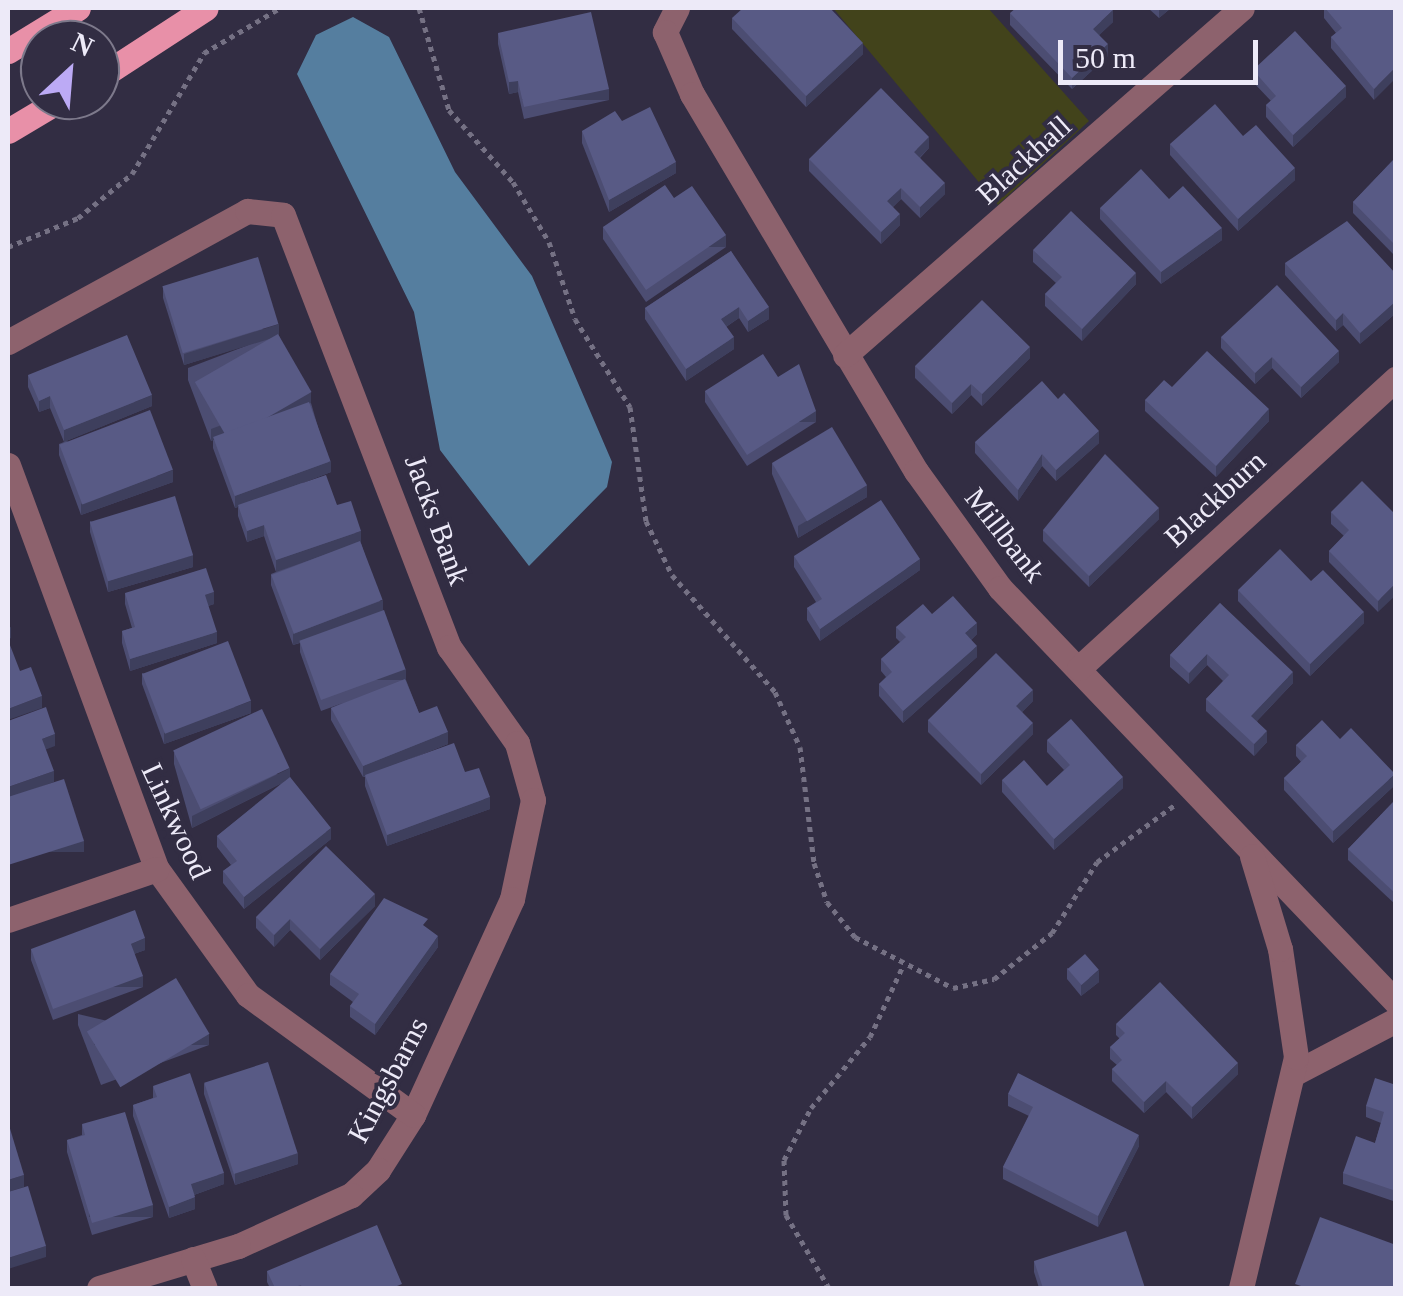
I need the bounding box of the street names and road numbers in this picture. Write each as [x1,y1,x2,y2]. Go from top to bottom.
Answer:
street label: Blackhall [969,108,1079,212]
street label: Blackburn [1157,443,1273,555]
street label: Jacks Bank [397,450,477,590]
street label: Millbank [957,481,1053,589]
street label: Linkwood [134,758,218,884]
street label: Kingsbarns [340,1011,436,1149]

